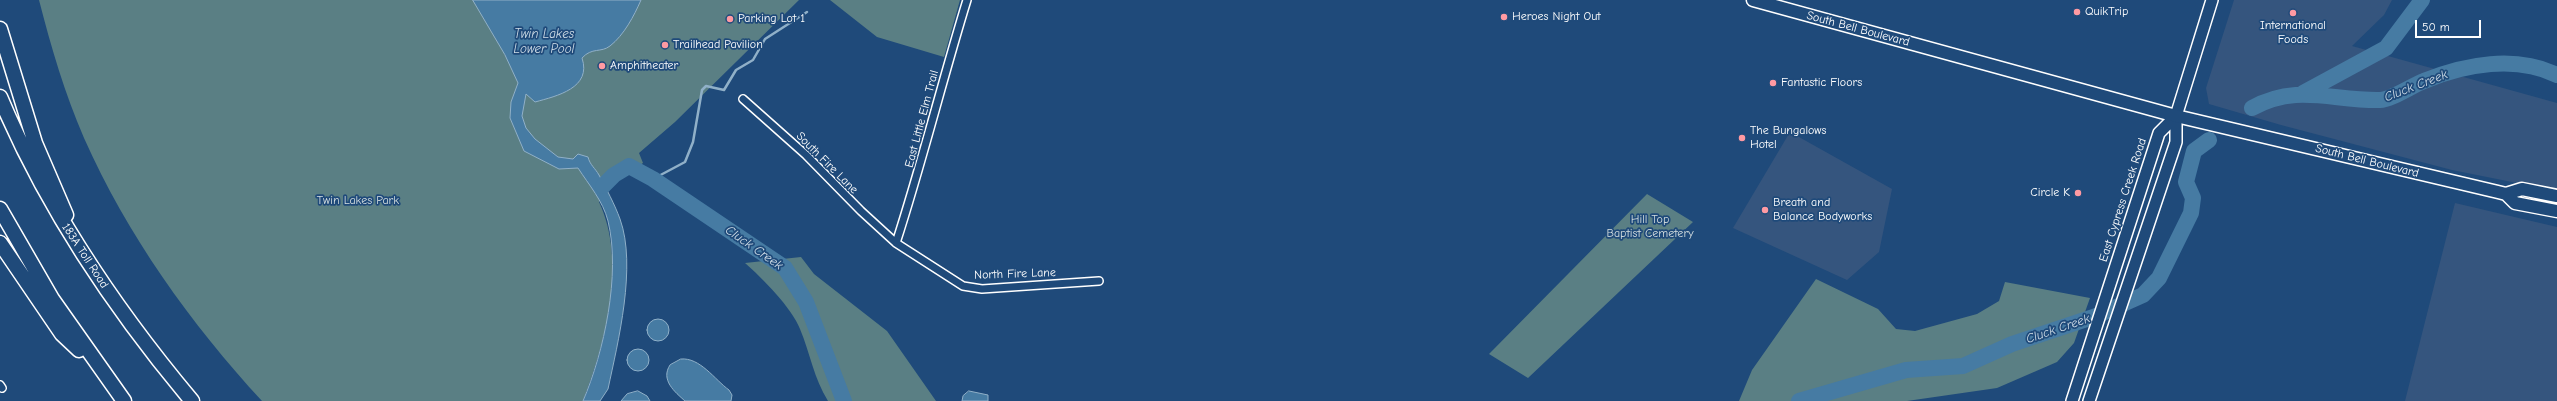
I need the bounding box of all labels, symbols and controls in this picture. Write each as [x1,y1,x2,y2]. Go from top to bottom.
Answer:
place label: QuikTrip [2085,5,2128,19]
marker: QuikTrip [2072,7,2082,17]
street label: South Bell Boulevard [1805,8,1911,50]
marker: International Foods [2288,8,2298,18]
place label: Heroes Night Out [1512,10,1601,24]
place label: Parking Lot 1 [738,12,805,26]
marker: Heroes Night Out [1499,12,1509,22]
scale bar [2417,12,2483,38]
marker: Parking Lot 1 [725,14,735,24]
place label: International Foods [2260,19,2326,47]
text: 50 m [2422,20,2450,34]
water label: Twin Lakes Lower Pool [514,26,574,57]
place label: Trailhead Pavilion [673,38,763,52]
marker: Trailhead Pavilion [660,40,670,50]
place label: Amphitheater [610,59,678,73]
marker: Amphitheater [597,61,607,71]
water label: Cluck Creek [2382,67,2450,105]
street label: East Little Elm Trail [902,69,942,169]
place label: Fantastic Floors [1781,76,1862,90]
marker: Fantastic Floors [1768,78,1778,88]
place label: The Bungalows Hotel [1750,124,1827,152]
street label: South Fire Lane [793,129,861,197]
marker: The Bungalows Hotel [1737,133,1747,143]
street label: East Cypress Creek Road [2096,136,2150,264]
street label: South Bell Boulevard [2314,141,2420,181]
place label: Circle K [2030,186,2070,200]
marker: Circle K [2073,188,2083,198]
park label: Twin Lakes Park [317,194,399,208]
place label: Breath and Balance Bodyworks [1773,196,1872,224]
marker: Breath and Balance Bodyworks [1760,205,1770,215]
park label: Hill Top Baptist Cemetery [1606,213,1694,241]
street label: 183A Toll Road [59,221,111,291]
water label: Cluck Creek [722,222,786,274]
street label: North Fire Lane [974,265,1056,283]
water label: Cluck Creek [2024,311,2092,347]

